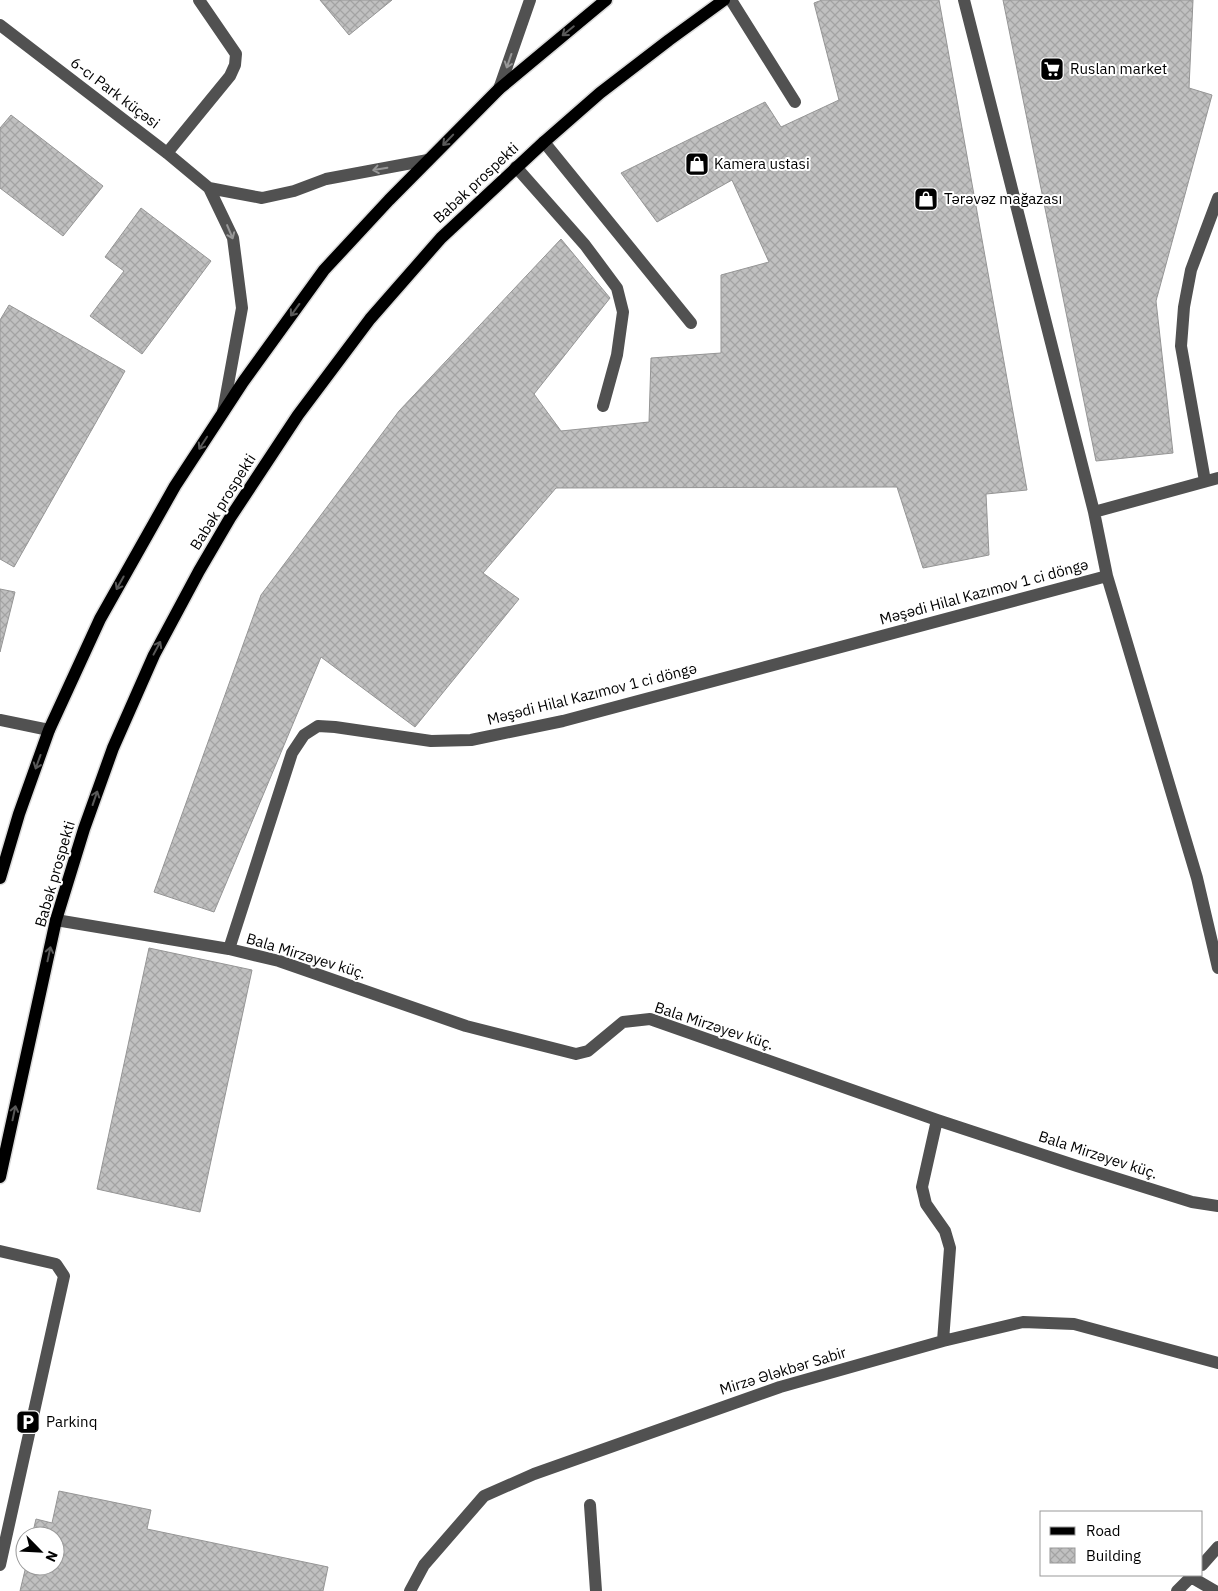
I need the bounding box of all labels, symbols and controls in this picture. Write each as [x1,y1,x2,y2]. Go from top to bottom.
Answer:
one-way arrow [562,25,575,36]
street label: 6-cı Park küçəsi [67,53,164,132]
one-way arrow [504,53,513,68]
supermarket icon: Ruslan market [1039,56,1065,82]
place label: Ruslan market [1070,59,1167,78]
one-way arrow [442,134,454,146]
street label: Babək prospekti [429,138,522,227]
shop icon: Kamera ustasi [684,151,710,177]
place label: Kamera ustasi [714,154,810,173]
one-way arrow [372,164,388,174]
shop icon: Tərəvəz mağazası [913,186,939,212]
place label: Tərəvəz mağazası [944,189,1062,208]
one-way arrow [226,224,236,239]
one-way arrow [290,303,300,317]
one-way arrow [197,436,207,450]
street label: Babək prospekti [185,450,260,553]
street label: Məşədi Hilal Kazımov 1 ci döngə [877,554,1090,629]
one-way arrow [115,575,124,590]
one-way arrow [153,641,162,656]
street label: Məşədi Hilal Kazımov 1 ci döngə [485,658,699,729]
one-way arrow [32,754,42,770]
one-way arrow [91,791,100,806]
street label: Babək prospekti [30,819,79,929]
street label: Bala Mirzəyev küç. [244,928,368,983]
one-way arrow [45,946,54,962]
street label: Bala Mirzəyev küç. [652,997,776,1054]
one-way arrow [10,1105,19,1121]
street label: Bala Mirzəyev küç. [1036,1126,1160,1183]
street label: Mirzə Ələkbər Sabir [717,1342,849,1399]
parking icon: Parkinq [15,1409,41,1435]
place label: Parkinq [46,1412,97,1431]
legend [1040,1511,1203,1576]
text: Road [1086,1521,1121,1540]
north arrow [15,1526,65,1576]
text: Building [1086,1546,1141,1565]
text: N [42,1548,62,1565]

